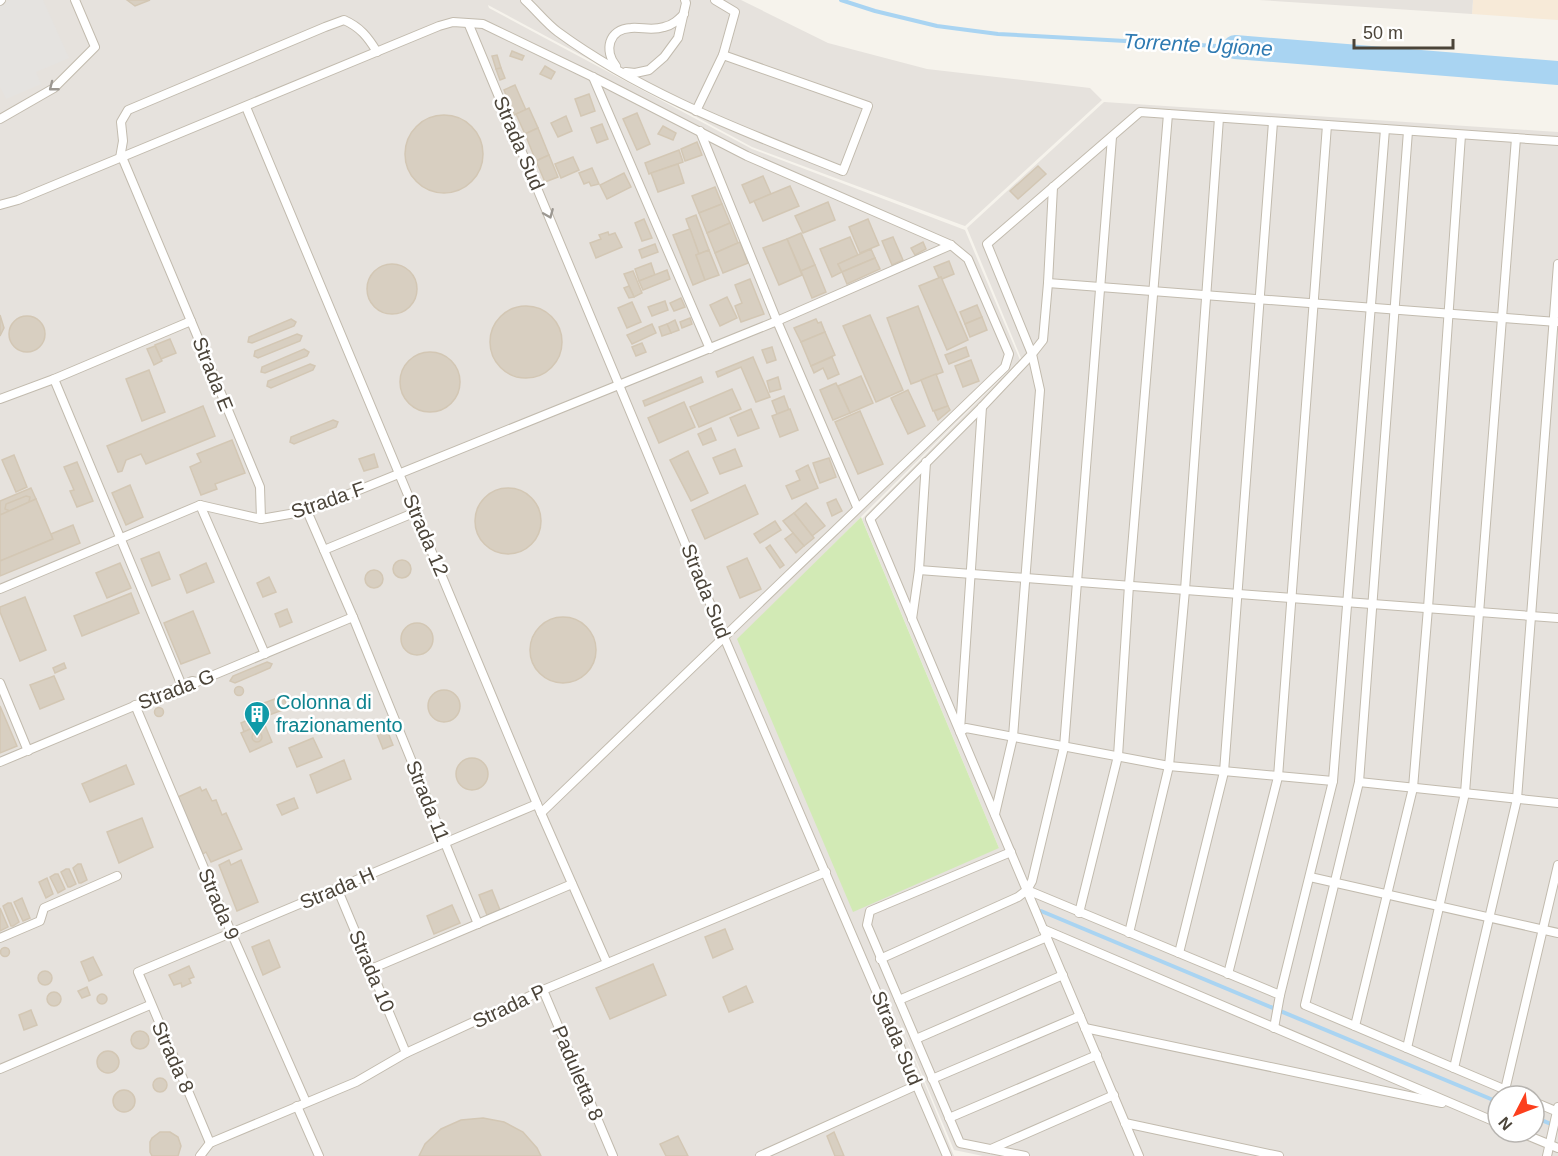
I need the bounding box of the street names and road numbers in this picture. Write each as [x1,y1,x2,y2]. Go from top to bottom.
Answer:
street label: Strada Sud [489,93,549,193]
street label: Strada E [188,334,238,414]
street label: Strada F [288,477,368,523]
street label: Strada 12 [399,491,453,579]
street label: Strada Sud [677,540,735,642]
street label: Strada G [135,664,217,714]
street label: Strada 11 [402,757,454,845]
street label: Strada H [296,862,378,914]
street label: Strada 9 [194,865,244,943]
street label: Strada 10 [345,927,399,1015]
street label: Strada P [469,980,549,1032]
street label: Strada Sud [867,988,927,1088]
street label: Strada 8 [148,1018,198,1096]
street label: Paduletta 8 [548,1022,608,1124]

